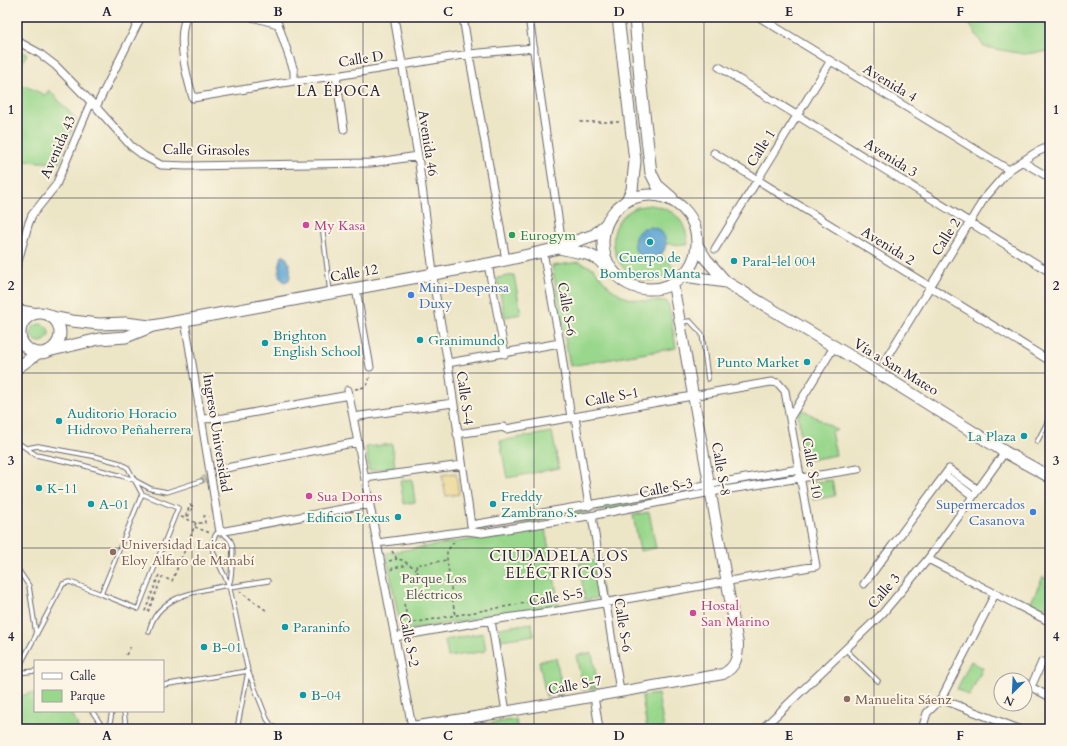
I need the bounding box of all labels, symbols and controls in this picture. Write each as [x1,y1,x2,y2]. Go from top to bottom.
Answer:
text: A [102,3,112,21]
text: B [273,3,283,21]
text: C [443,3,453,21]
text: D [613,3,625,21]
text: E [785,3,793,21]
text: F [956,3,964,21]
street label: Calle D [337,46,385,72]
street label: Avenida 4 [860,59,920,107]
district label: LA ÉPOCA [296,81,382,101]
text: 1 [8,101,14,119]
text: 1 [1053,101,1059,119]
street label: Avenida 46 [413,108,443,178]
street label: Avenida 43 [36,113,80,181]
street label: Calle 1 [742,126,780,170]
street label: Avenida 3 [861,134,921,182]
street label: Calle Girasoles [162,140,250,160]
street label: Calle 2 [927,215,965,259]
place label: My Kasa [314,216,366,235]
marker: My Kasa [301,220,311,230]
street label: Avenida 2 [858,222,918,270]
place label: Eurogym [520,226,576,245]
marker: Eurogym [507,230,517,240]
marker: Cuerpo de Bomberos Manta [645,237,655,247]
place label: Cuerpo de Bomberos Manta [599,248,701,283]
place label: Paral-lel 004 [742,252,816,271]
marker: Paral-lel 004 [729,256,739,266]
street label: Calle 12 [329,259,379,287]
text: 2 [8,277,15,295]
text: 2 [1053,277,1060,295]
place label: Mini-Despensa Duxy [419,278,509,313]
street label: Calle S-6 [553,281,581,337]
marker: Mini-Despensa Duxy [406,290,416,300]
place label: Brighton English School [273,326,361,361]
place label: Granimundo [428,331,505,350]
street label: Vía a San Mateo [850,334,942,400]
marker: Granimundo [415,335,425,345]
marker: Brighton English School [260,338,270,348]
place label: Punto Market [717,353,800,372]
marker: Punto Market [802,357,812,367]
street label: Calle S-4 [452,370,478,426]
street label: Ingreso Universidad [198,372,236,494]
street label: Calle S-1 [584,383,640,411]
place label: Auditorio Horacio Hidrovo Peñaherrera [67,404,192,439]
marker: Auditorio Horacio Hidrovo Peñaherrera [54,416,64,426]
place label: La Plaza [968,427,1016,446]
marker: La Plaza [1019,431,1029,441]
street label: Calle S-10 [797,436,827,500]
street label: Calle S-8 [707,441,735,497]
text: 3 [8,452,15,470]
text: 3 [1053,452,1060,470]
street label: Calle S-3 [637,473,695,503]
place label: K-11 [47,479,78,498]
marker: K-11 [34,483,44,493]
place label: Sua Dorms [317,487,382,506]
place label: Freddy Zambrano S. [501,487,577,522]
marker: Sua Dorms [304,491,314,501]
place label: A-01 [99,495,130,514]
place label: Supermercados Casanova [936,495,1025,530]
marker: A-01 [86,499,96,509]
marker: Freddy Zambrano S. [488,499,498,509]
marker: Supermercados Casanova [1028,507,1038,517]
place label: Edificio Lexus [306,508,390,527]
marker: Edificio Lexus [393,512,403,522]
place label: Universidad Laica Eloy Alfaro de Manabí [121,535,255,570]
district label: CIUDADELA LOS ELÉCTRICOS [489,546,629,583]
marker: Universidad Laica Eloy Alfaro de Manabí [108,547,118,557]
park label: Parque Los Eléctricos [401,569,467,604]
street label: Calle 3 [863,569,905,613]
street label: Calle S-5 [528,583,584,611]
place label: Hostal San Marino [701,596,770,631]
street label: Calle S-6 [609,597,637,653]
marker: Hostal San Marino [688,608,698,618]
street label: Calle S-2 [394,611,424,669]
place label: Paraninfo [293,618,351,637]
marker: Paraninfo [280,622,290,632]
text: 4 [8,628,15,646]
text: 4 [1053,628,1060,646]
place label: B-01 [212,638,242,657]
marker: B-01 [199,642,209,652]
legend [34,660,164,712]
text: Calle [70,668,96,684]
street label: Calle S-7 [547,671,603,699]
north arrow [993,672,1033,712]
place label: B-04 [311,686,341,705]
text: Parque [70,688,105,704]
marker: B-04 [298,690,308,700]
place label: Manuelita Sáenz [855,690,952,709]
text: N [1001,692,1017,709]
marker: Manuelita Sáenz [842,694,852,704]
text: A [102,727,112,745]
text: B [273,727,283,745]
text: C [443,727,453,745]
text: D [613,727,625,745]
text: E [785,727,793,745]
text: F [956,727,964,745]

